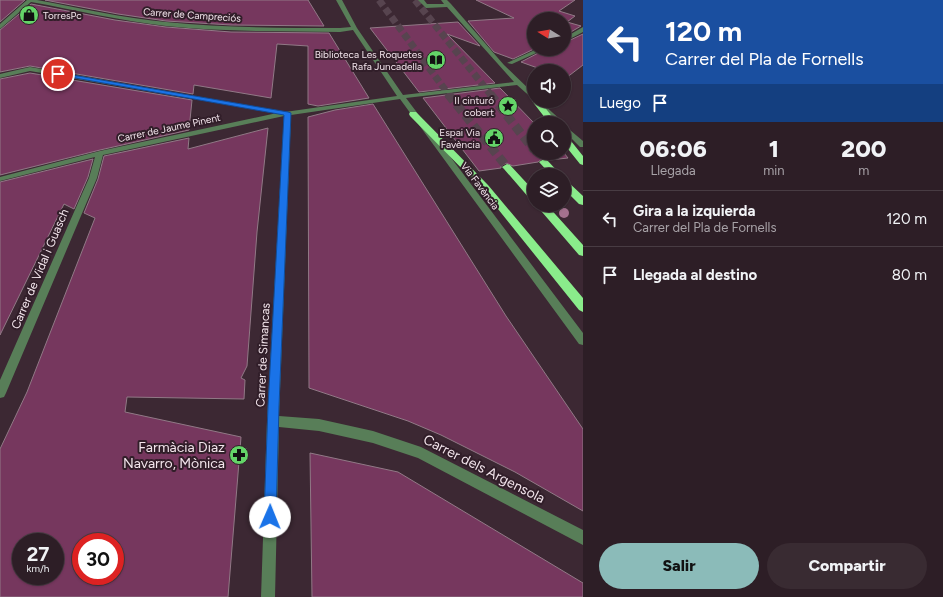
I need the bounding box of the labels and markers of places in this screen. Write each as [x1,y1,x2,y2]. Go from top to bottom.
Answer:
shop icon: TorresPc [18,4,40,26]
place label: TorresPc [43,9,82,22]
place label: Biblioteca Les Roquetes Rafa Juncadella [315,48,422,73]
library icon: Biblioteca Les Roquetes Rafa Juncadella [425,49,447,71]
pin [41,57,75,91]
place label: II cinturó cobert [454,94,494,119]
place icon: II cinturó cobert [497,95,519,117]
place label: Espai Via Favència [439,126,480,151]
public building icon: Espai Via Favència [483,127,505,149]
place label: Farmàcia Diaz Navarro, Mònica [123,439,225,472]
pharmacy icon: Farmàcia Diaz Navarro, Mònica [228,444,250,466]

